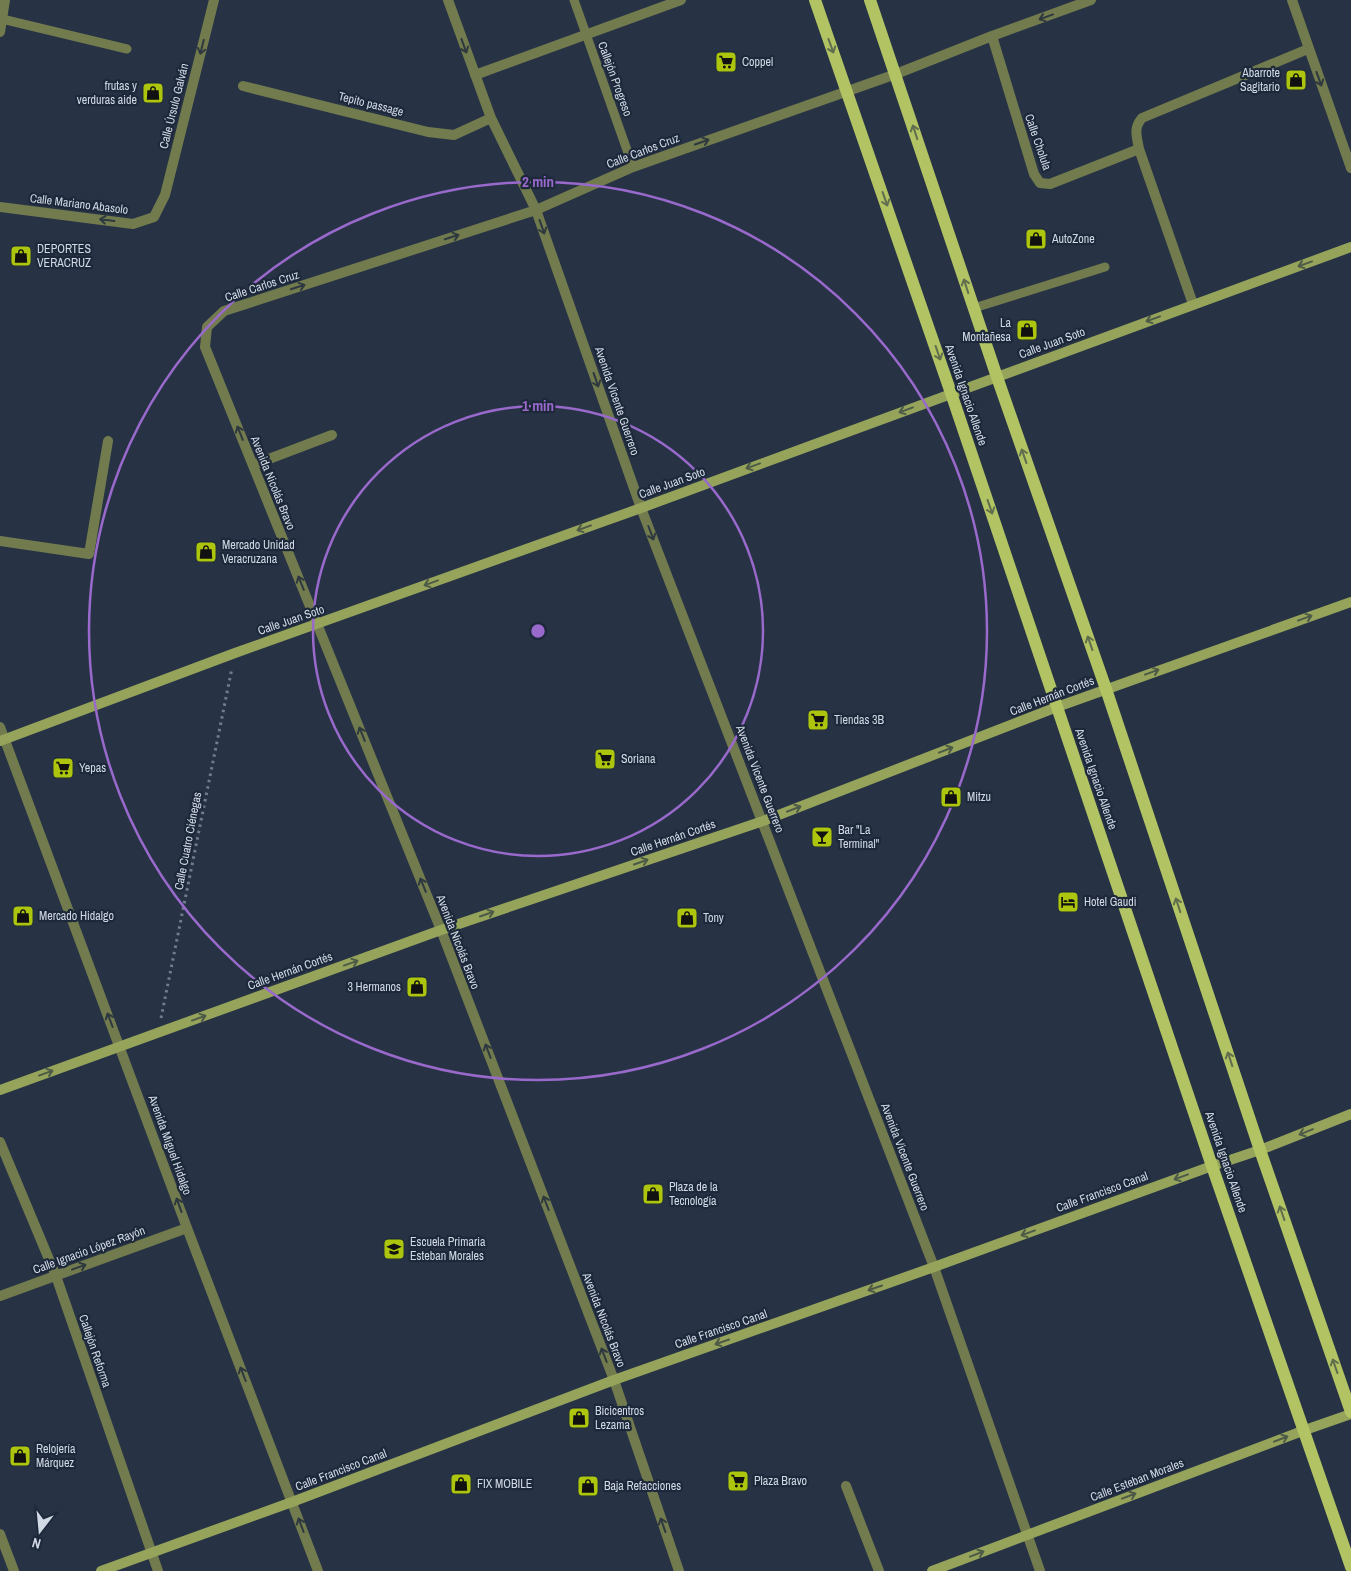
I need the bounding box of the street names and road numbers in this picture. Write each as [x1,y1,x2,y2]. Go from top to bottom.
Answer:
street label: Callejón Progreso [594,40,636,118]
street label: Calle Úrsulo Galván [156,62,192,150]
street label: Tepito passage [337,88,405,120]
street label: Calle Cholula [1021,112,1055,173]
street label: Calle Carlos Cruz [604,130,682,172]
street label: Calle Mariano Abasolo [29,190,129,218]
street label: Calle Carlos Cruz [223,266,301,306]
street label: Calle Juan Soto [1017,324,1087,362]
street label: Avenida Ignacio Allende [941,341,991,448]
street label: Avenida Vicente Guerrero [591,344,643,457]
street label: Avenida Nicolás Bravo [246,433,299,532]
street label: Calle Juan Soto [637,464,707,502]
street label: Calle Juan Soto [256,601,326,639]
street label: Calle Hernán Cortés [1008,673,1097,719]
street label: Avenida Vicente Guerrero [732,722,788,835]
street label: Avenida Ignacio Allende [1071,725,1121,832]
street label: Calle Cuatro Ciénegas [171,791,205,891]
street label: Calle Hernán Cortés [628,816,718,860]
street label: Avenida Nicolás Bravo [432,892,483,992]
street label: Calle Hernán Cortés [245,948,335,994]
street label: Avenida Miguel Hidalgo [144,1092,195,1197]
street label: Avenida Vicente Guerrero [877,1100,933,1213]
street label: Avenida Ignacio Allende [1201,1108,1251,1215]
street label: Calle Francisco Canal [1054,1168,1150,1216]
street label: Calle Ignacio López Rayón [31,1222,147,1278]
street label: Avenida Nicolás Bravo [578,1270,629,1370]
street label: Calle Francisco Canal [673,1306,769,1352]
street label: Callejón Reforma [75,1312,115,1390]
street label: Calle Francisco Canal [293,1445,389,1495]
street label: Calle Esteban Morales [1088,1455,1186,1505]

